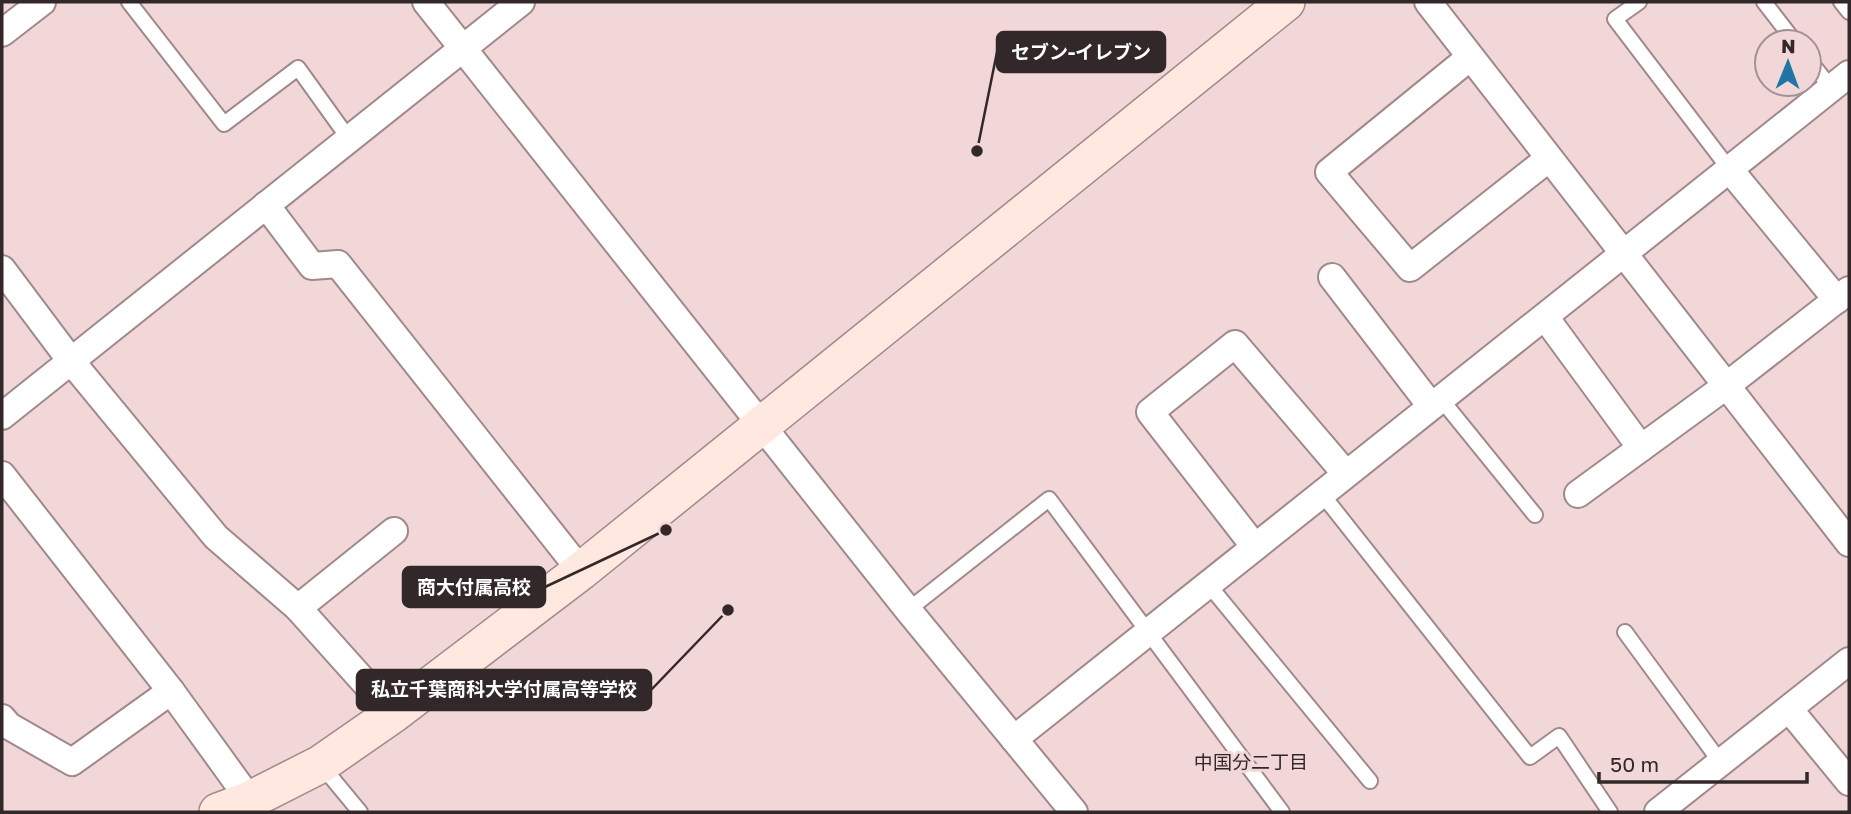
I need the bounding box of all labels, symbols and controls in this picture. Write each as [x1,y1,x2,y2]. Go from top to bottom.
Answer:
north arrow [1753,28,1823,98]
callout: セブン-イレブン [997,32,1165,72]
text: N [1781,34,1796,57]
text: セブン-イレブン [1011,40,1151,63]
callout: 商大付属高校 [403,567,545,607]
text: 商大付属高校 [417,575,531,598]
callout: 私立千葉商科大学付属高等学校 [357,670,651,710]
text: 私立千葉商科大学付属高等学校 [371,677,637,700]
scale bar [1599,740,1807,784]
district label: 中国分二丁目 [1194,750,1308,773]
text: 50 m [1610,751,1659,777]

